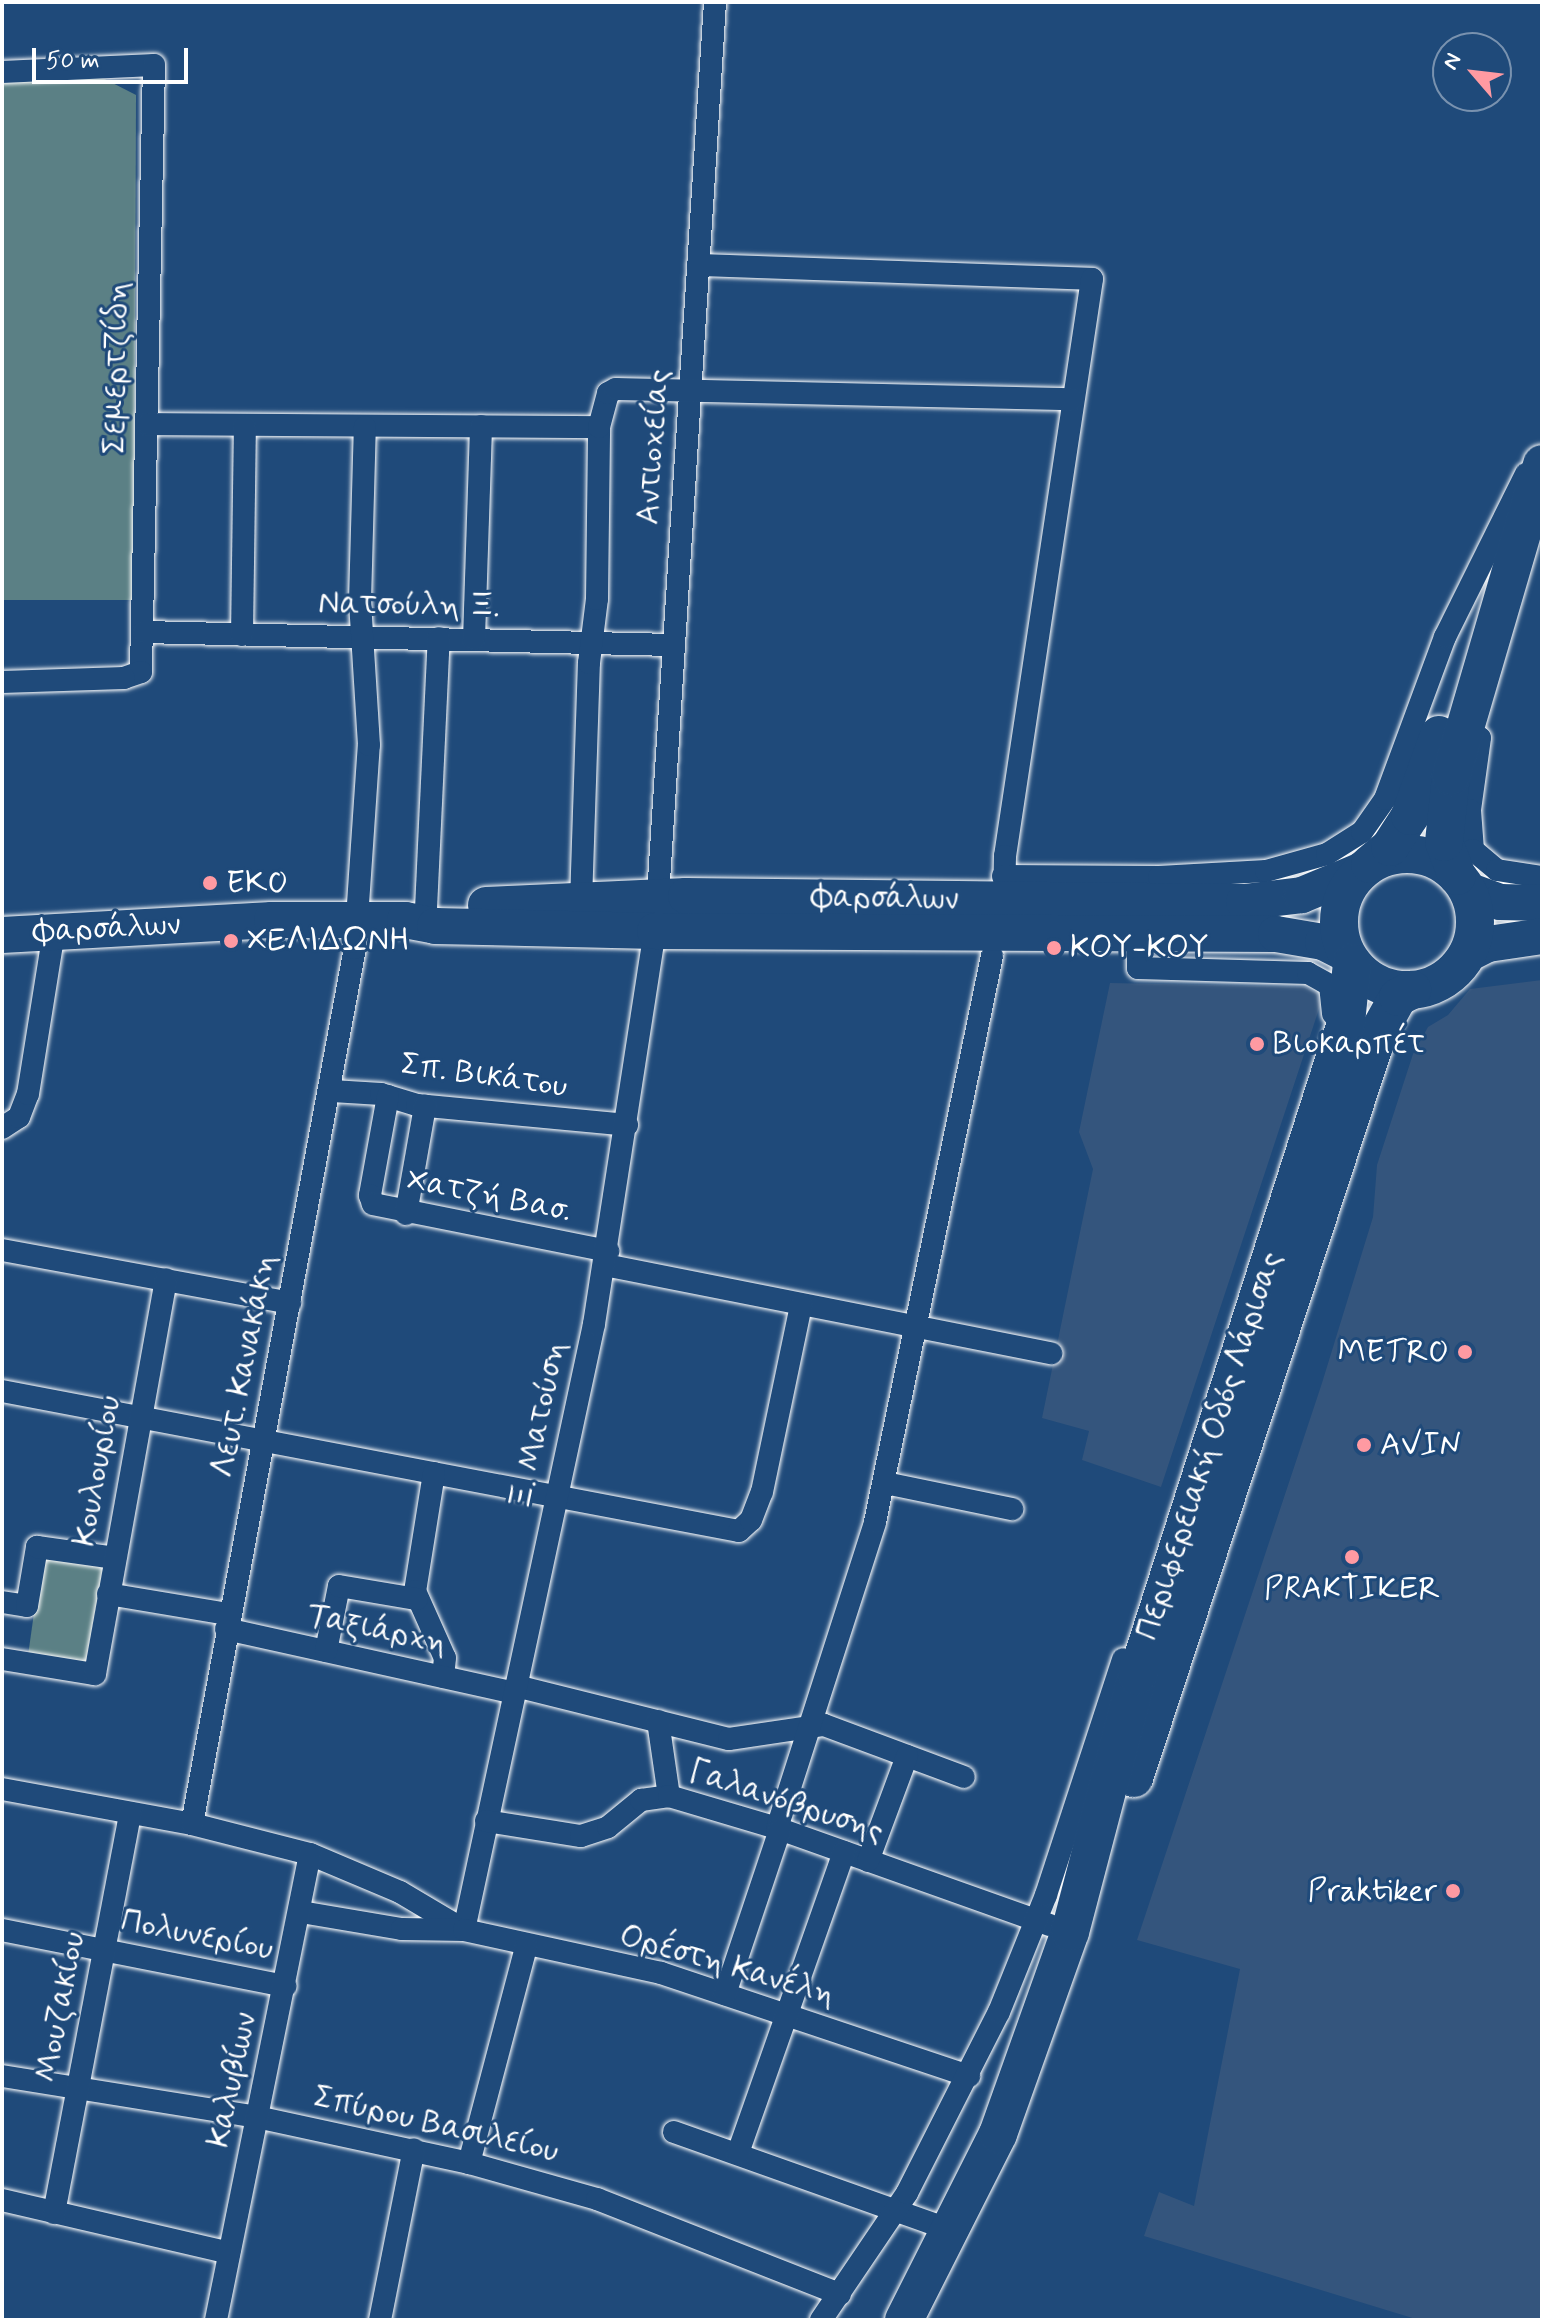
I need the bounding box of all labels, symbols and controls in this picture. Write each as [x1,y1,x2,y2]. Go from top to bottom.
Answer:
scale bar [36,32,192,82]
north arrow [1432,32,1512,112]
text: 50 m [46,46,100,77]
text: N [1437,49,1468,75]
street label: Σεμερτζίδη [96,281,138,455]
street label: Αντιοχείας [629,368,679,526]
street label: Νατσούλη Ξ. [318,585,500,627]
place label: EKO [226,864,288,902]
marker: EKO [201,874,219,892]
street label: Φαρσάλων [811,879,959,919]
street label: Φαρσάλων [32,906,182,952]
place label: ΧΕΛΙΔΩΝΗ [247,922,410,960]
place label: ΚΟΥ-ΚΟΥ [1070,929,1209,967]
marker: ΧΕΛΙΔΩΝΗ [222,932,240,950]
marker: ΚΟΥ-ΚΟΥ [1045,939,1063,957]
place label: Βιοκαρπέτ [1273,1025,1425,1063]
marker: Βιοκαρπέτ [1248,1035,1266,1053]
street label: Σπ. Βικάτου [398,1045,570,1107]
street label: Χατζή Βασ. [403,1161,575,1231]
street label: Περιφερειακή Οδός Λάρισας [1129,1247,1291,1645]
street label: Λευτ. Κανακάκη [205,1251,285,1481]
place label: METRO [1338,1333,1449,1371]
street label: Ξ. Ματούση [502,1338,576,1514]
marker: METRO [1456,1343,1474,1361]
street label: Κουλουρίου [66,1393,130,1549]
place label: AVIN [1380,1426,1462,1464]
marker: AVIN [1355,1436,1373,1454]
marker: PRAKTIKER [1343,1548,1361,1566]
place label: PRAKTIKER [1264,1570,1440,1608]
street label: Ταξιάρχη [304,1596,450,1664]
street label: Γαλανόβρυσης [684,1752,888,1852]
place label: Praktiker [1308,1872,1437,1910]
marker: Praktiker [1444,1882,1462,1900]
street label: Πολυνερίου [118,1902,276,1970]
street label: Ορέστη Κανέλη [615,1917,839,2015]
street label: Μουζακίου [28,1929,94,2085]
street label: Καλυβίων [200,2009,266,2151]
street label: Σπύρου Βασιλείου [310,2078,562,2172]

